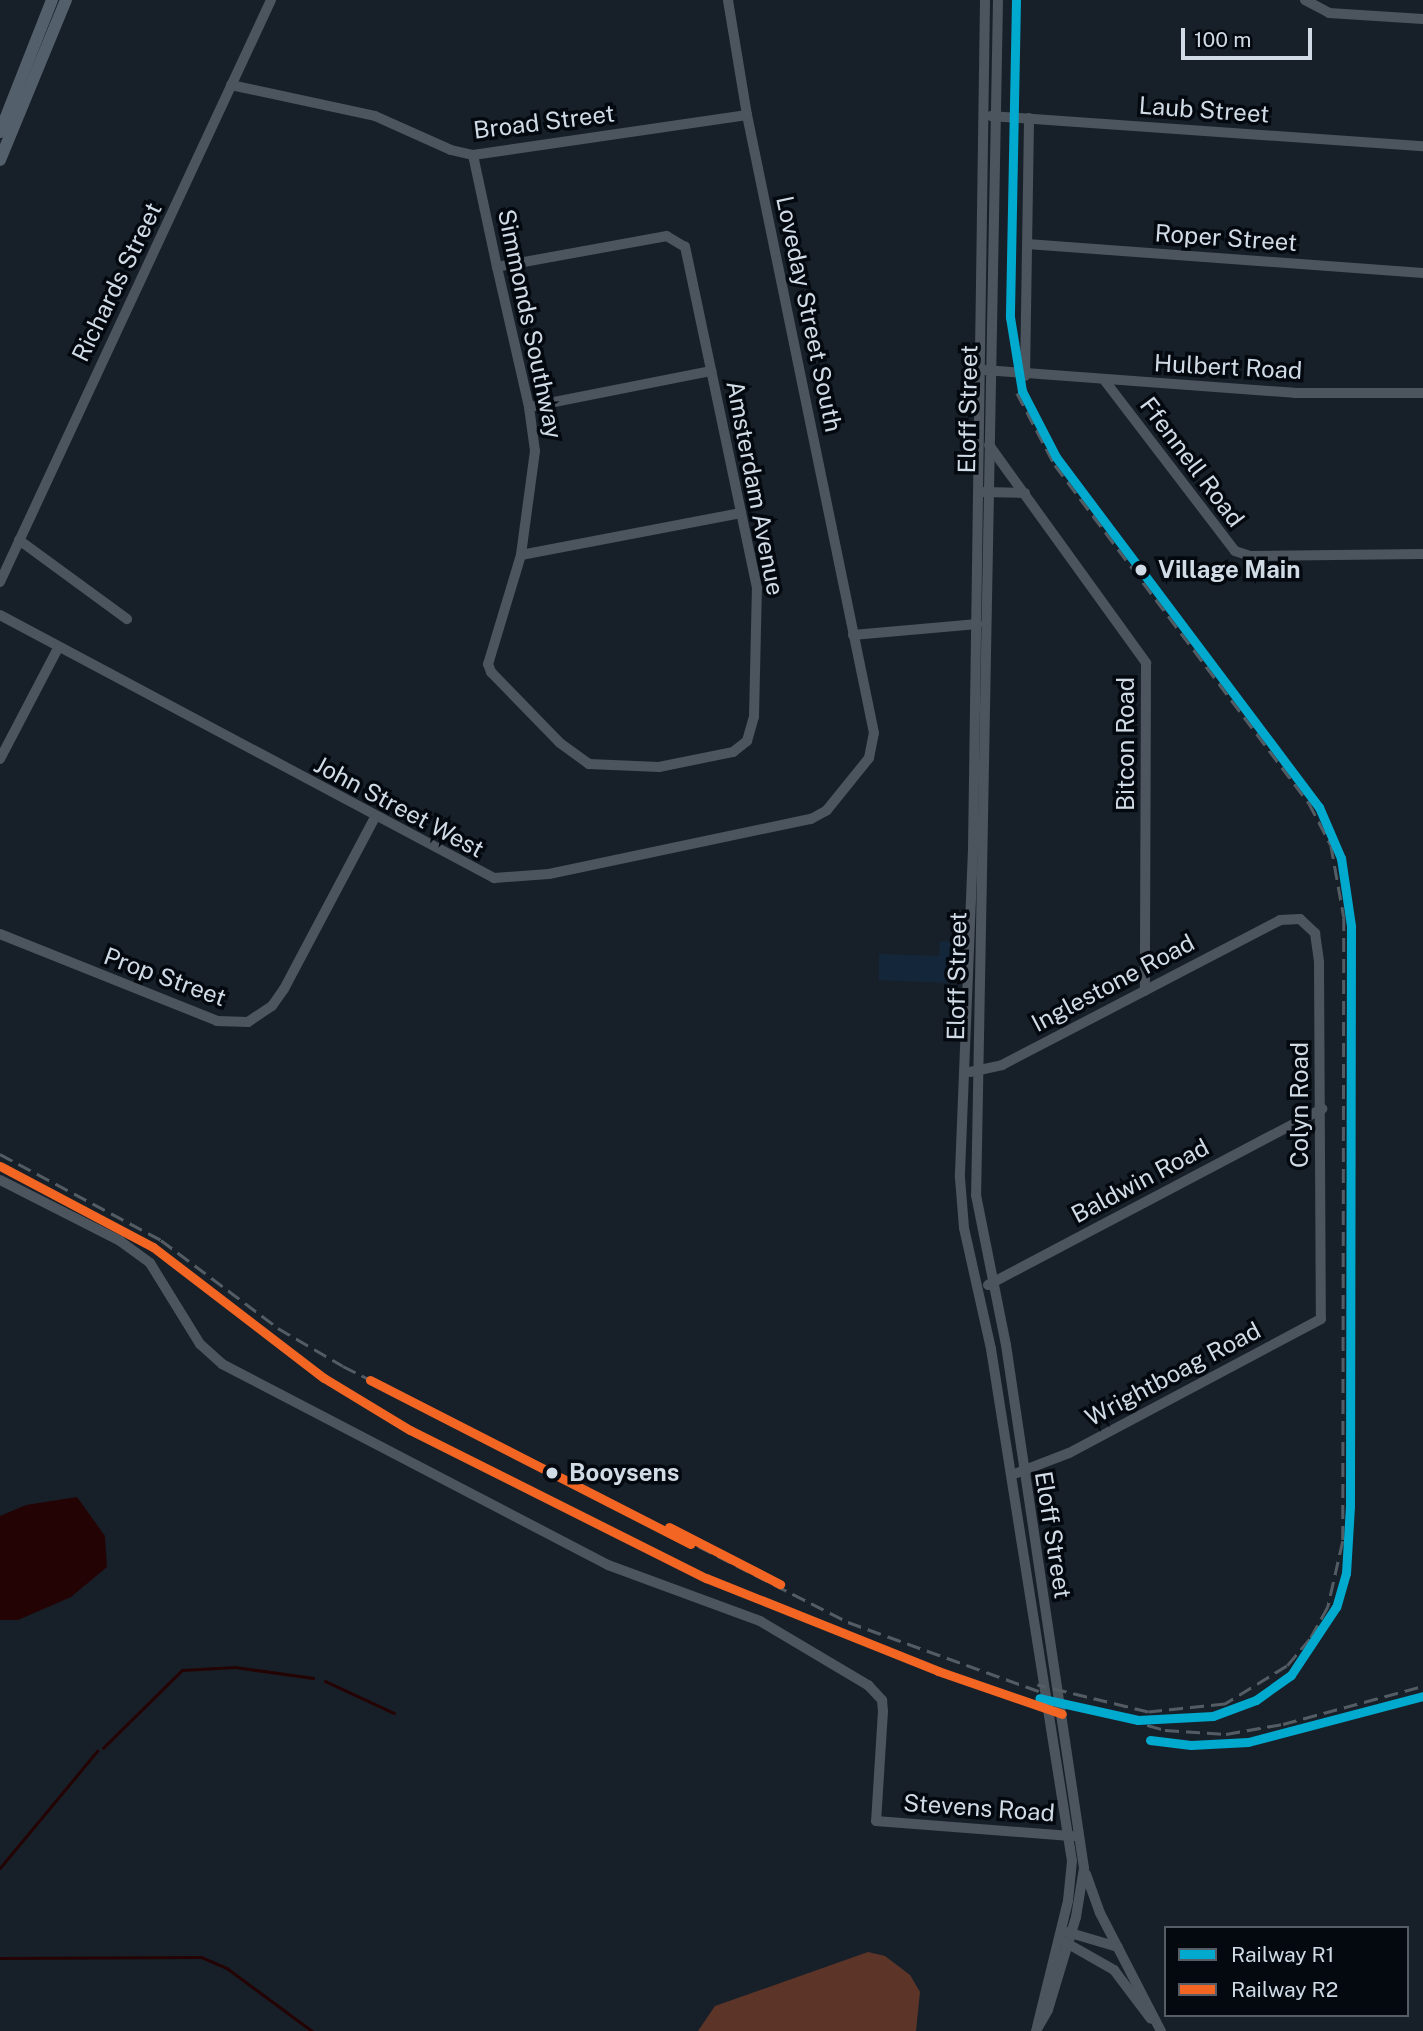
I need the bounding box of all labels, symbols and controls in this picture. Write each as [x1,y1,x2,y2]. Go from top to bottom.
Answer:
scale bar [1185,14,1316,58]
text: 100 m [1194,27,1251,52]
street label: Laub Street [1138,91,1270,129]
street label: Broad Street [472,99,616,145]
street label: Loveday Street South [770,193,848,435]
street label: Richards Street [66,198,168,366]
street label: Simmonds Southway [492,207,568,441]
street label: Roper Street [1154,219,1298,257]
street label: Eloff Street [952,344,984,474]
street label: Hulbert Road [1153,349,1303,385]
street label: Amsterdam Avenue [720,378,790,598]
street label: Ffennell Road [1134,391,1250,533]
place label: Village Main [1158,556,1301,584]
marker: Village Main [1130,559,1152,581]
street label: Bitcon Road [1112,677,1140,811]
street label: John Street West [309,750,489,864]
street label: Eloff Street [941,911,973,1041]
street label: Inglestone Road [1027,928,1199,1038]
street label: Prop Street [100,942,230,1012]
street label: Colyn Road [1286,1042,1314,1168]
street label: Baldwin Road [1066,1133,1214,1229]
street label: Wrightboag Road [1081,1316,1265,1432]
place label: Booysens [569,1459,679,1487]
marker: Booysens [541,1462,563,1484]
street label: Eloff Street [1029,1469,1077,1601]
street label: Stevens Road [902,1788,1056,1828]
legend [1164,1926,1409,2017]
text: Railway R1 [1231,1942,1334,1967]
text: Railway R2 [1231,1977,1338,2002]

